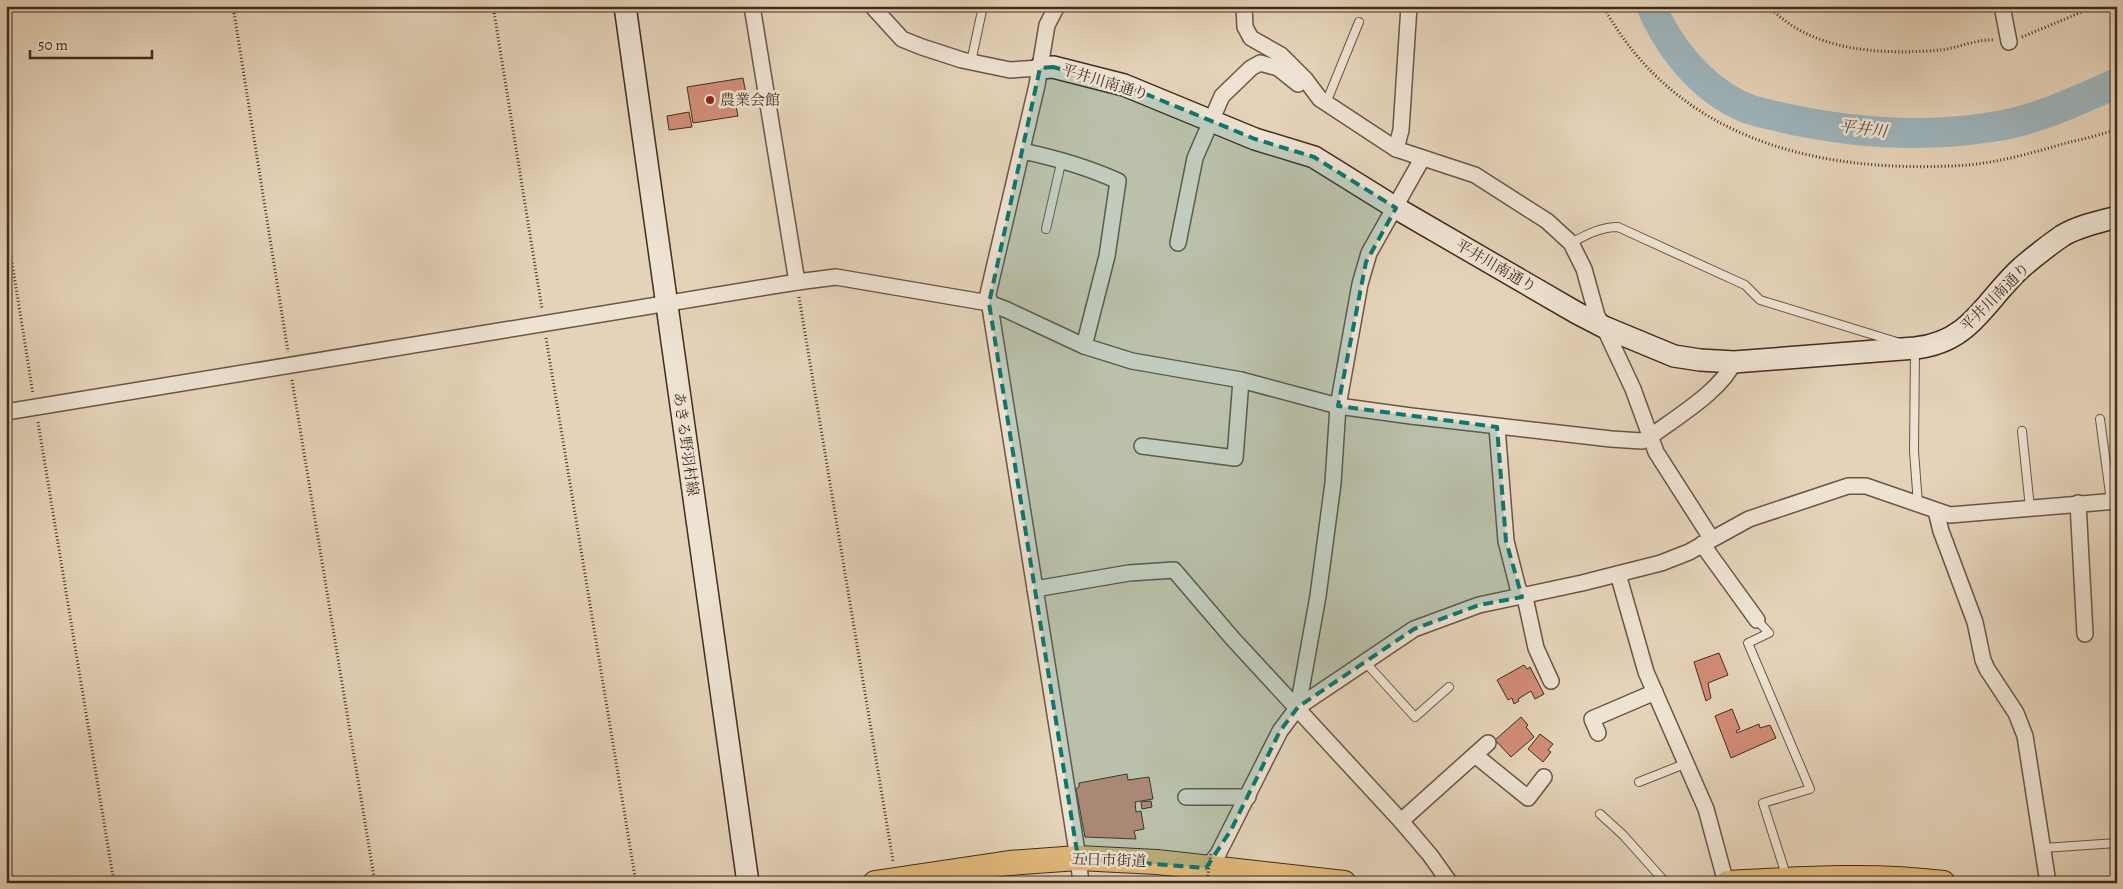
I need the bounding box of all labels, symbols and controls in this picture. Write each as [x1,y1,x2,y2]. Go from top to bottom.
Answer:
scale bar [30,28,152,60]
text: 50 m [38,35,68,55]
street label: 平井川南通り [1059,59,1151,105]
place label: 農業会館 [720,90,780,110]
marker: 農業会館 [704,94,716,106]
water label: 平井川 [1838,115,1890,143]
street label: 平井川南通り [1452,235,1540,297]
street label: 平井川南通り [1956,258,2034,336]
street label: あきる野羽村線 [669,391,703,497]
street label: 五日市街道 [1071,849,1147,871]

